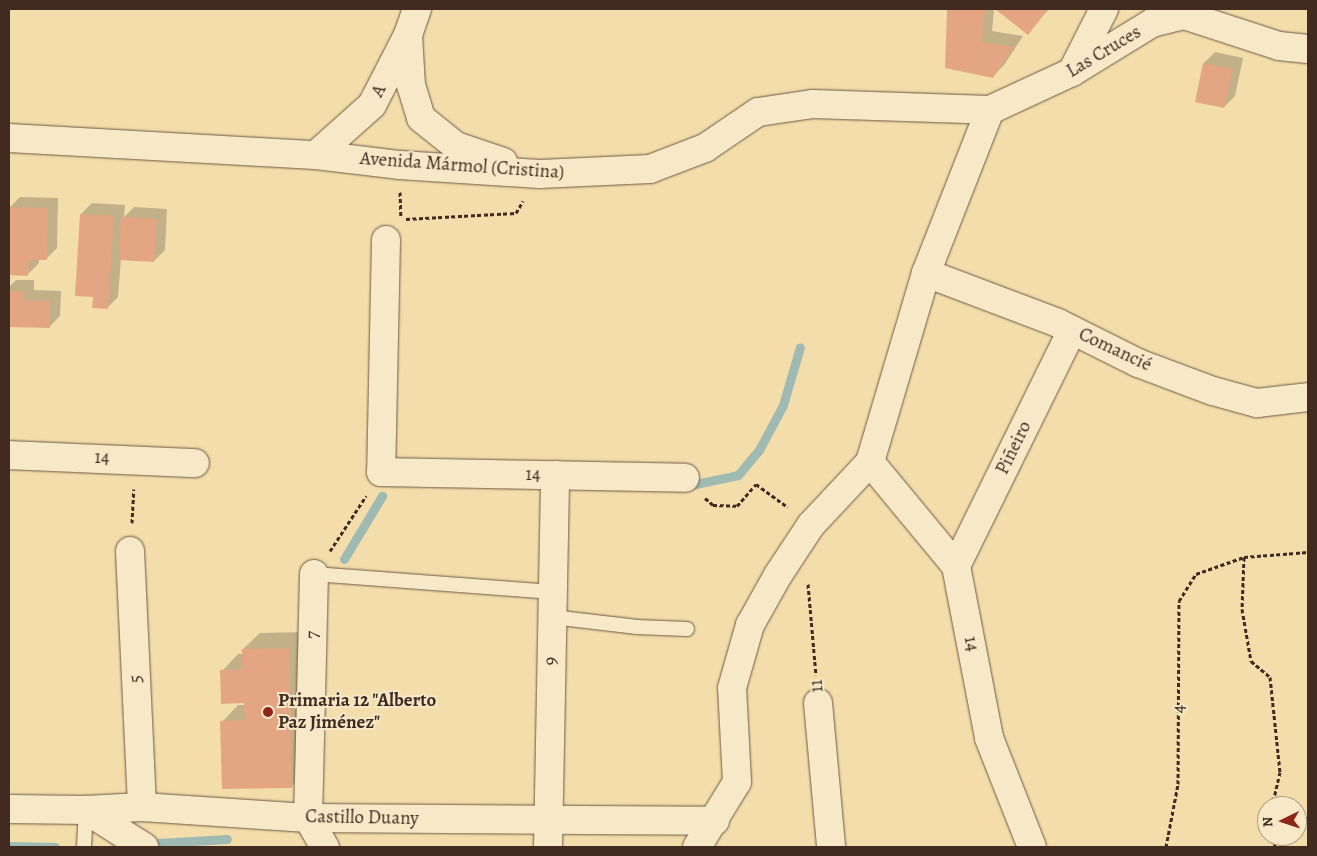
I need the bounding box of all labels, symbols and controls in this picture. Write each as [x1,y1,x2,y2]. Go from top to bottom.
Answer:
street label: Las Cruces [1063,21,1145,83]
street label: A [366,81,392,101]
street label: Avenida Mármol (Cristina) [359,147,565,185]
street label: Comancié [1075,323,1155,377]
street label: Piñeiro [991,418,1037,478]
street label: 14 [94,446,110,470]
street label: 14 [525,463,541,487]
street label: 7 [302,631,324,639]
street label: 14 [958,634,984,654]
street label: 9 [540,656,562,666]
street label: 5 [124,674,148,684]
street label: 11 [805,679,829,693]
place label: Primaria 12 "Alberto Paz Jiménez" [278,690,437,734]
street label: 4 [1168,704,1190,714]
marker: Primaria 12 "Alberto Paz Jiménez" [262,706,274,718]
north arrow [1257,796,1307,846]
street label: Castillo Duany [305,806,419,830]
text: N [1258,816,1277,828]

